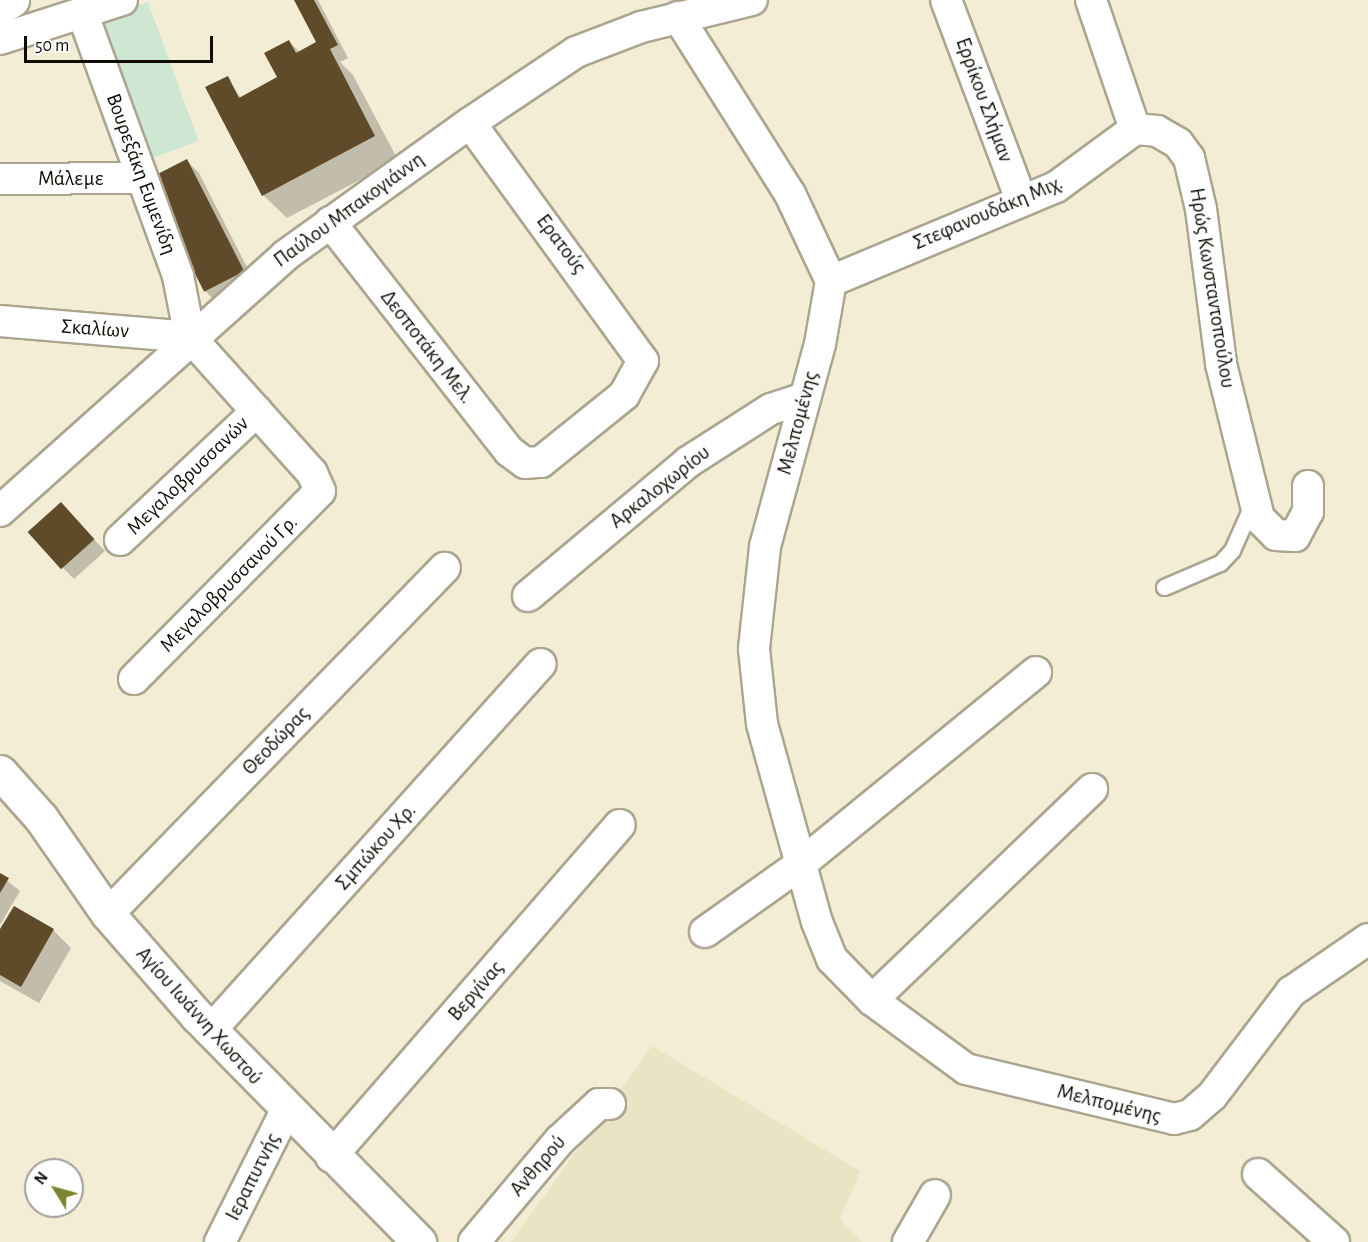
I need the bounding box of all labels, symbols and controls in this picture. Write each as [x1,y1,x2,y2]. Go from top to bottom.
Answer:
scale bar [27,24,216,62]
street label: Ερρίκου Σλήμαν [950,34,1018,166]
text: 50 m [35,37,69,55]
street label: Βουρεξάκη Ευμενίδη [100,90,182,258]
street label: Παύλου Μπακογιάννη [269,147,429,273]
street label: Μάλεμε [38,166,104,192]
street label: Στεφανουδάκη Μιχ. [910,170,1066,256]
street label: Ηρώς Κωνσταντοπούλου [1184,186,1240,390]
street label: Ερατούς [531,209,591,279]
street label: Δεσποτάκη Μελ. [375,285,479,409]
street label: Σκαλίων [60,314,130,344]
street label: Μελπομένης [772,368,824,478]
street label: Μεγαλοβρυσσανών [122,411,254,541]
street label: Αρκαλοχωρίου [605,440,715,534]
street label: Μεγαλοβρυσσανού Γρ. [155,510,303,658]
street label: Θεοδώρας [237,701,315,781]
street label: Σμπώκου Χρ. [330,798,422,896]
street label: Αγίου Ιωάννη Χωστού [130,942,268,1090]
street label: Βεργίνας [443,956,509,1026]
street label: Μελπομένης [1054,1079,1164,1129]
street label: Ιεραπυτνής [220,1129,286,1225]
street label: Ανθηρού [505,1130,571,1202]
north arrow [24,1158,84,1218]
text: N [31,1169,51,1188]

